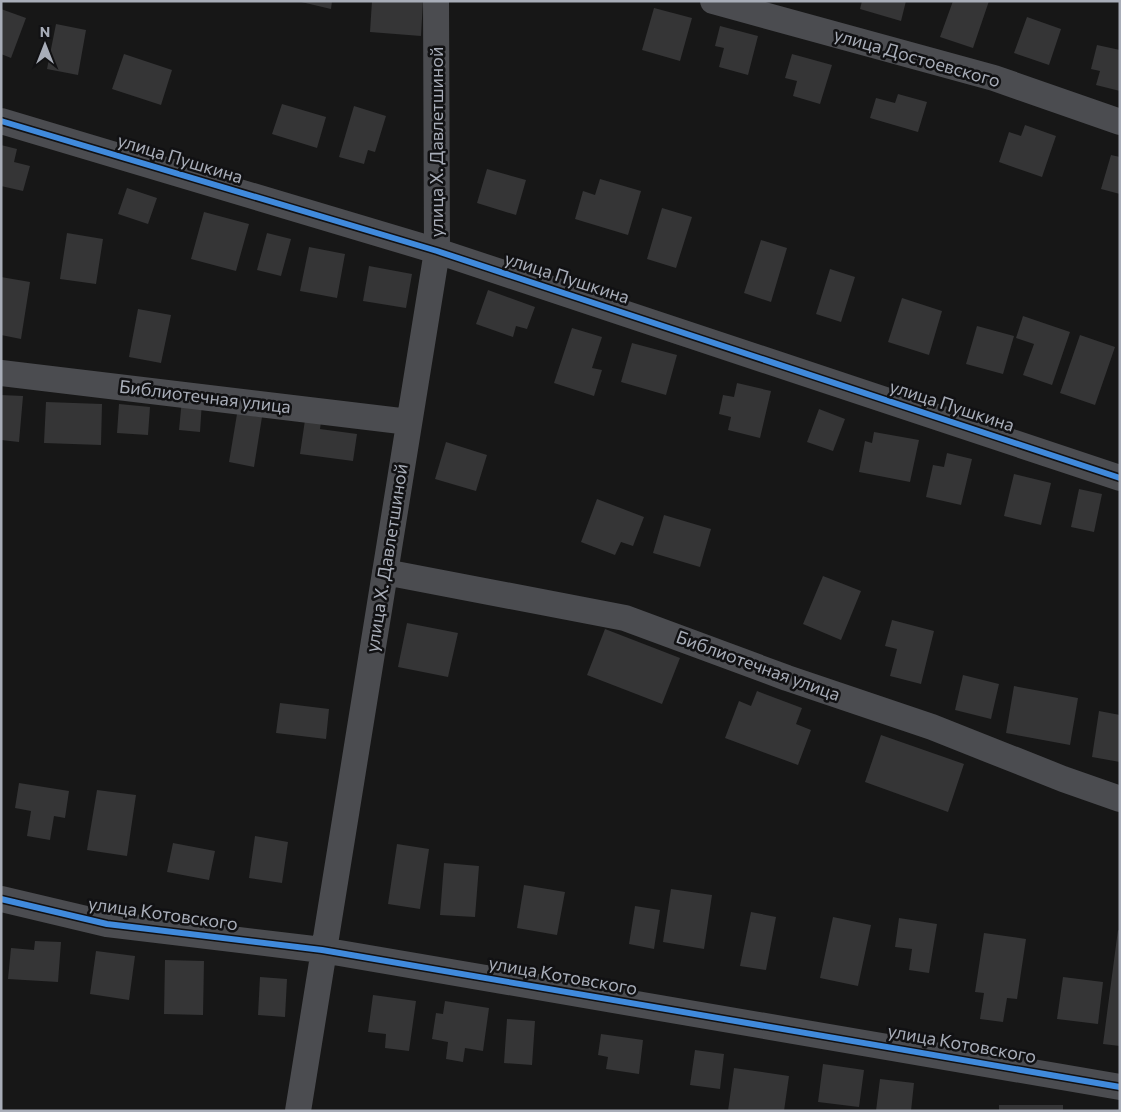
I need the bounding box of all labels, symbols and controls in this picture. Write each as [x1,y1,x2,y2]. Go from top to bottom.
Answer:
north arrow [20,20,70,70]
text: N [40,23,50,40]
street label: улица Достоевского [832,23,1003,91]
street label: улица Х. Давлетшиной [425,47,447,237]
street label: улица Пушкина [115,129,246,188]
street label: улица Пушкина [502,247,632,308]
street label: Библиотечная улица [118,375,292,417]
street label: улица Пушкина [887,375,1017,436]
street label: улица Х. Давлетшиной [360,462,412,654]
street label: Библиотечная улица [673,625,843,705]
street label: улица Котовского [87,892,239,934]
street label: улица Котовского [487,951,639,999]
street label: улица Котовского [886,1019,1038,1067]

